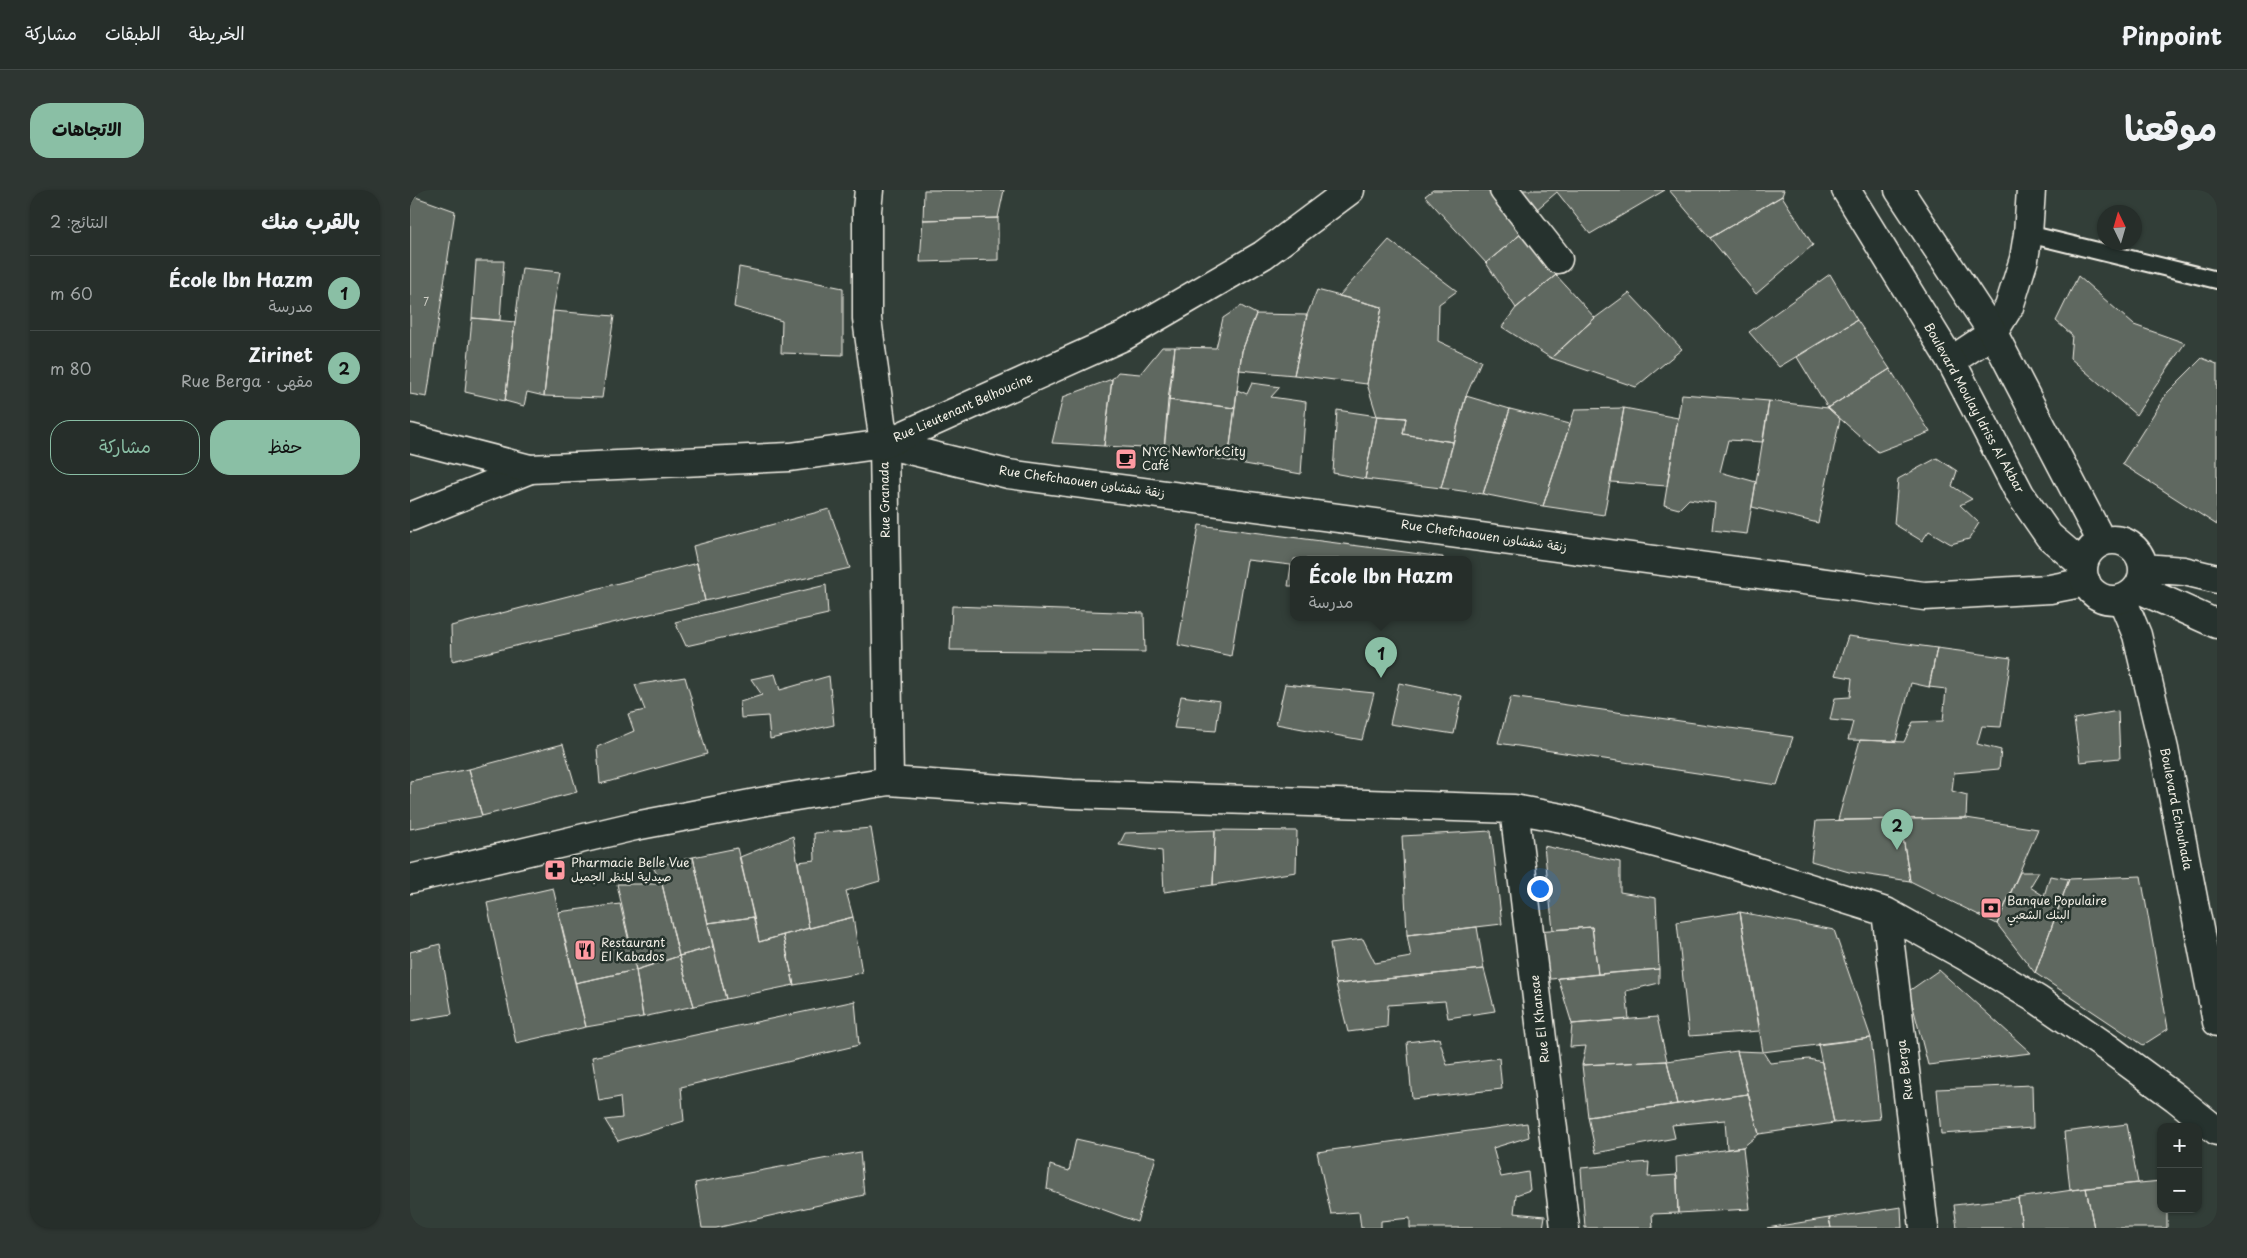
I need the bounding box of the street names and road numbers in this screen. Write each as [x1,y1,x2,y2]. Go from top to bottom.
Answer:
street label: Boulevard Moulay Idriss Al Akbar [1920,319,2030,496]
street label: Rue Lieutenant Belhoucine [890,368,1035,446]
street label: Rue Chefchaouen زنقة شفشاون [998,460,1166,502]
street label: Rue Granada [874,461,894,538]
street label: Rue Chefchaouen زنقة شفشاون [1400,514,1568,556]
street label: Boulevard Echouhada [2156,746,2198,872]
street label: Rue El Khansae [1525,974,1553,1064]
street label: Rue Berga [1891,1039,1917,1101]

